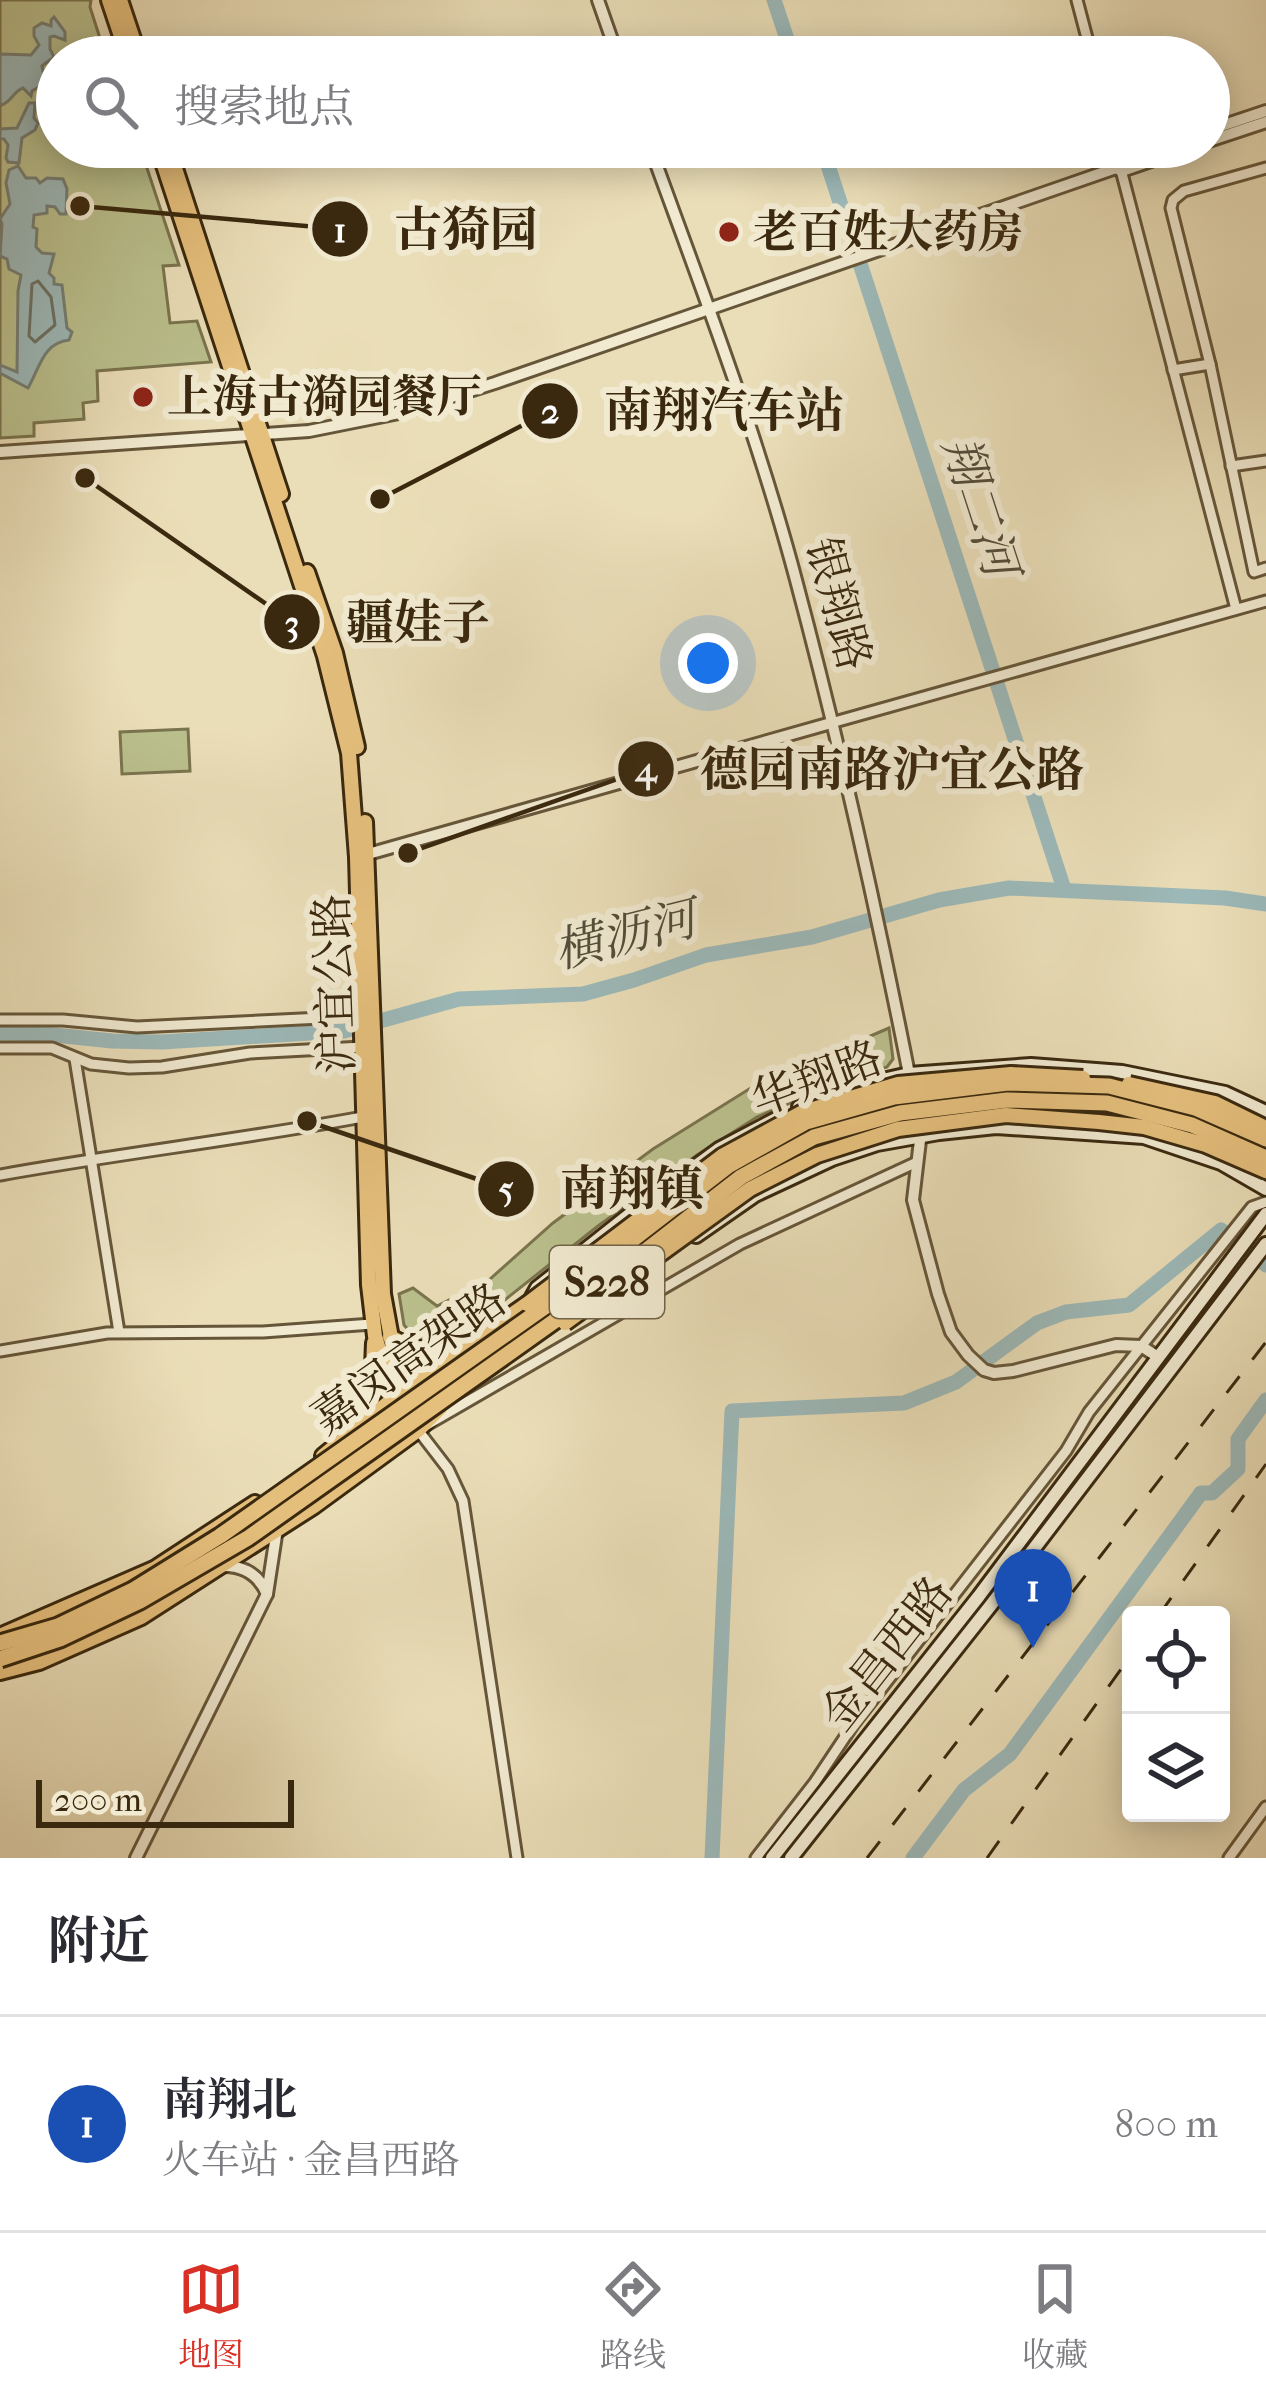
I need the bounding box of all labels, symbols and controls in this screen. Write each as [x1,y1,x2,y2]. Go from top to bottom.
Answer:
search box [36,36,1230,168]
icon: search [78,69,144,135]
text: 搜索地点 [174,81,354,134]
callout: 古猗园 [310,187,562,271]
text: 古猗园 [394,202,538,258]
place label: 老百姓大药房 [753,206,1023,259]
text: 1 [334,209,346,251]
marker: 老百姓大药房 [716,219,742,245]
callout: 南翔汽车站 [520,369,868,453]
place label: 上海古漪园餐厅 [167,371,482,424]
text: 南翔汽车站 [604,383,844,439]
marker: 上海古漪园餐厅 [130,384,156,410]
text: 2 [541,390,559,432]
water label: 翔二河 [931,429,1031,591]
street label: 银翔路 [795,532,881,676]
callout: 疆娃子 [262,580,514,664]
text: 疆娃子 [346,595,490,651]
text: 3 [285,602,299,644]
your location [678,633,738,693]
callout: 德园南路沪宜公路 [616,727,1108,811]
text: 德园南路沪宜公路 [700,742,1084,798]
text: 4 [634,748,658,791]
water label: 横沥河 [548,888,709,980]
street label: 沪宜公路 [305,893,365,1075]
street label: 华翔路 [744,1031,890,1127]
callout: 南翔镇 [476,1147,728,1231]
text: 南翔镇 [560,1161,704,1217]
text: 5 [498,1168,514,1210]
road number: S228 [550,1246,664,1318]
street label: 嘉闵高架路 [302,1273,516,1445]
pin: 1 [994,1549,1072,1648]
street label: 金昌西路 [811,1567,963,1741]
map controls [1122,1606,1230,1822]
button: locate [1122,1606,1230,1714]
button: layers [1122,1714,1230,1822]
scale bar [36,1774,294,1827]
text: 200 m [54,1781,142,1820]
text: 附近 [48,1911,150,1971]
text: 南翔北 [162,2074,297,2127]
text: 1 [80,2101,94,2147]
text: 800 m [1115,2101,1218,2147]
text: 火车站 · 金昌西路 [162,2137,460,2183]
tab: 地图 [178,2256,244,2375]
tab: 路线 [600,2256,666,2375]
tab: 收藏 [1022,2256,1088,2375]

